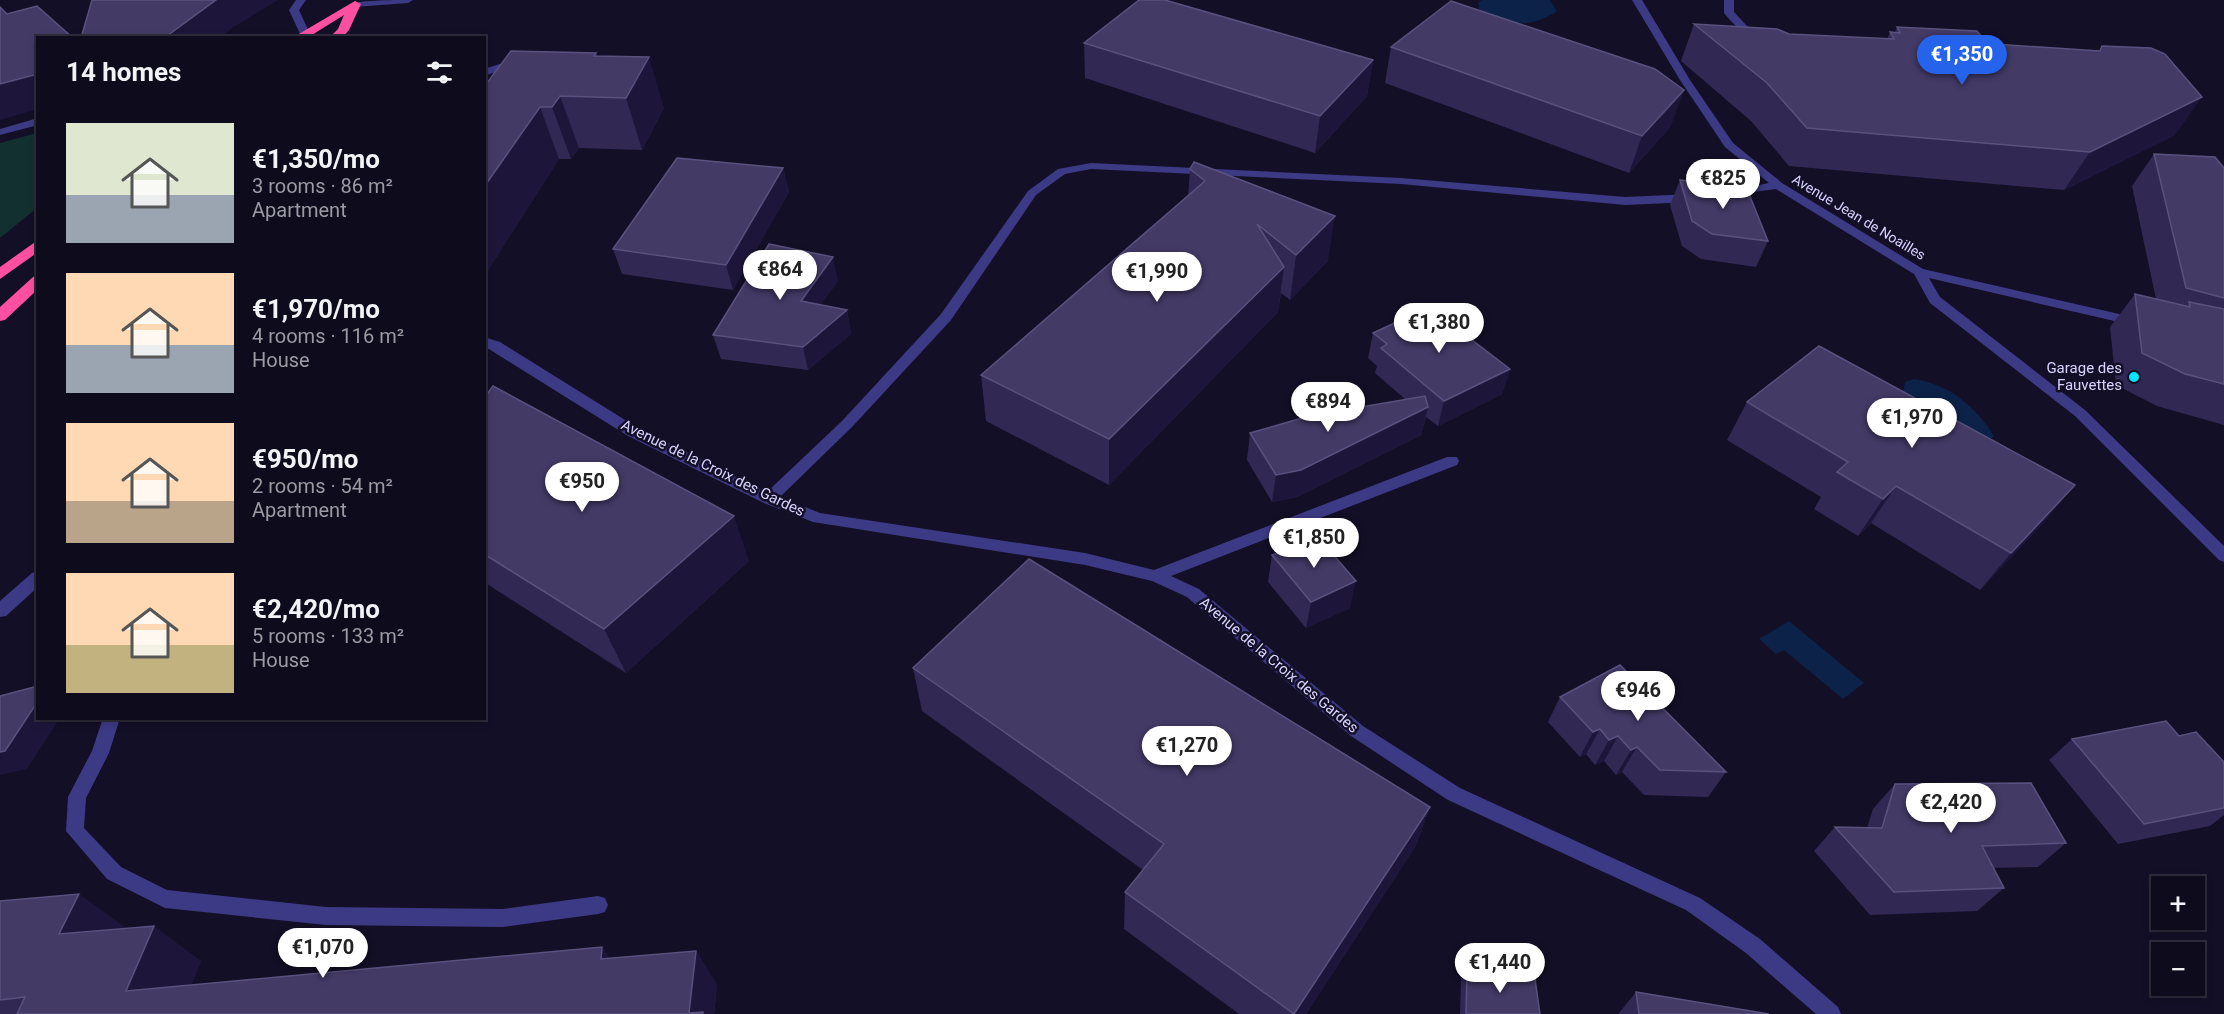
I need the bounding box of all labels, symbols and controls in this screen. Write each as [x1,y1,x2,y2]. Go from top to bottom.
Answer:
pin: €1,350 [1913,35,2011,86]
text: €1,350 [1931,42,1993,66]
icon: filters [423,56,456,89]
text: 14 homes [66,57,181,87]
text: €1,350/mo [252,144,380,174]
icon: home [114,147,186,219]
pin: €825 [1687,159,1759,210]
text: €825 [1700,166,1746,190]
street label: Avenue Jean de Noailles [1790,171,1928,263]
text: 3 rooms · 86 m² [252,174,393,198]
text: Apartment [252,198,347,222]
pin: €864 [744,250,816,301]
pin: €1,990 [1108,252,1206,303]
text: €864 [757,257,803,281]
text: €1,990 [1126,259,1188,283]
text: €1,970/mo [252,294,380,324]
icon: home [114,297,186,369]
pin: €1,380 [1390,303,1488,354]
text: €1,380 [1408,310,1470,334]
text: 4 rooms · 116 m² [252,324,404,348]
text: House [252,348,310,372]
place label: Garage des Fauvettes [2046,359,2122,394]
marker: Garage des Fauvettes [2127,370,2141,384]
pin: €894 [1292,382,1364,433]
text: €894 [1305,389,1351,413]
pin: €1,970 [1863,398,1961,449]
text: €1,970 [1881,405,1943,429]
street label: Avenue de la Croix des Gardes [618,416,808,520]
text: €950/mo [252,444,359,474]
icon: home [114,447,186,519]
pin: €950 [546,462,618,513]
text: €950 [559,469,605,493]
text: 2 rooms · 54 m² [252,474,393,498]
text: Apartment [252,498,347,522]
pin: €1,850 [1265,518,1363,569]
text: €1,850 [1283,525,1345,549]
street label: Avenue de la Croix des Gardes [1196,593,1362,737]
text: €2,420/mo [252,594,380,624]
icon: home [114,597,186,669]
text: 5 rooms · 133 m² [252,624,404,648]
text: House [252,648,310,672]
pin: €946 [1602,671,1674,722]
text: €946 [1615,678,1661,702]
pin: €1,270 [1138,726,1236,777]
text: €1,270 [1156,733,1218,757]
pin: €2,420 [1902,783,2000,834]
text: €2,420 [1920,790,1982,814]
map controls [2151,876,2205,996]
button: + [2151,876,2205,930]
pin: €1,070 [274,928,372,979]
text: €1,070 [292,935,354,959]
button: − [2151,942,2205,996]
pin: €1,440 [1451,943,1549,994]
text: €1,440 [1469,950,1531,974]

